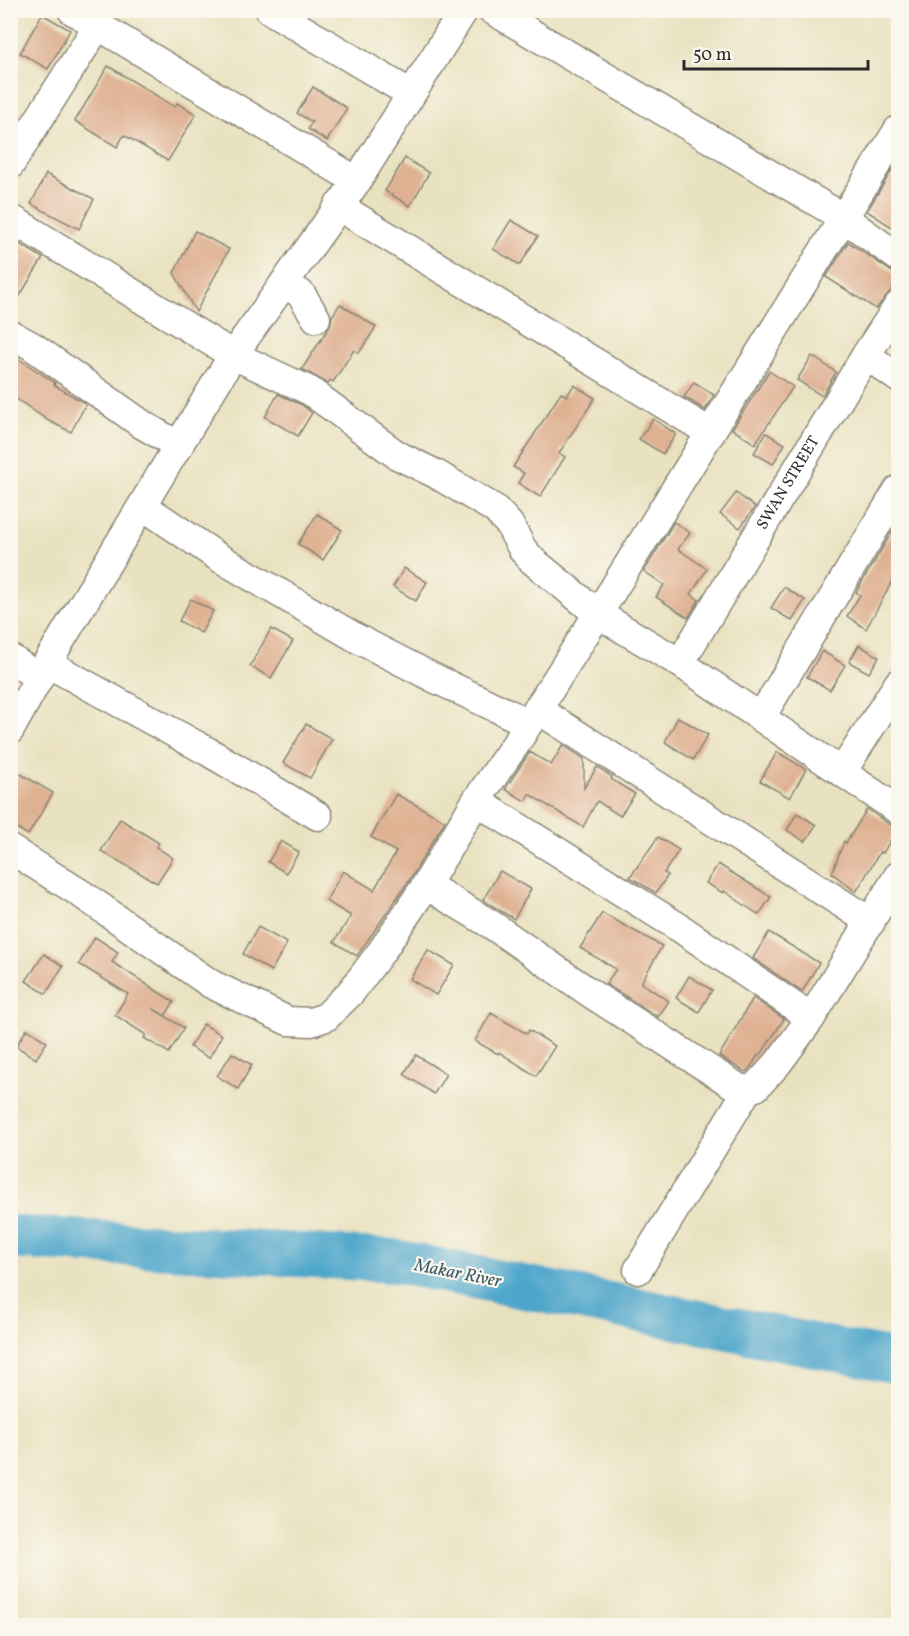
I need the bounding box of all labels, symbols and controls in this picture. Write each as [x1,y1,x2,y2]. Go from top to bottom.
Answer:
scale bar [684,33,868,71]
text: 50 m [693,43,732,68]
street label: SWAN STREET [752,432,825,534]
water label: Makar River [411,1253,504,1295]

